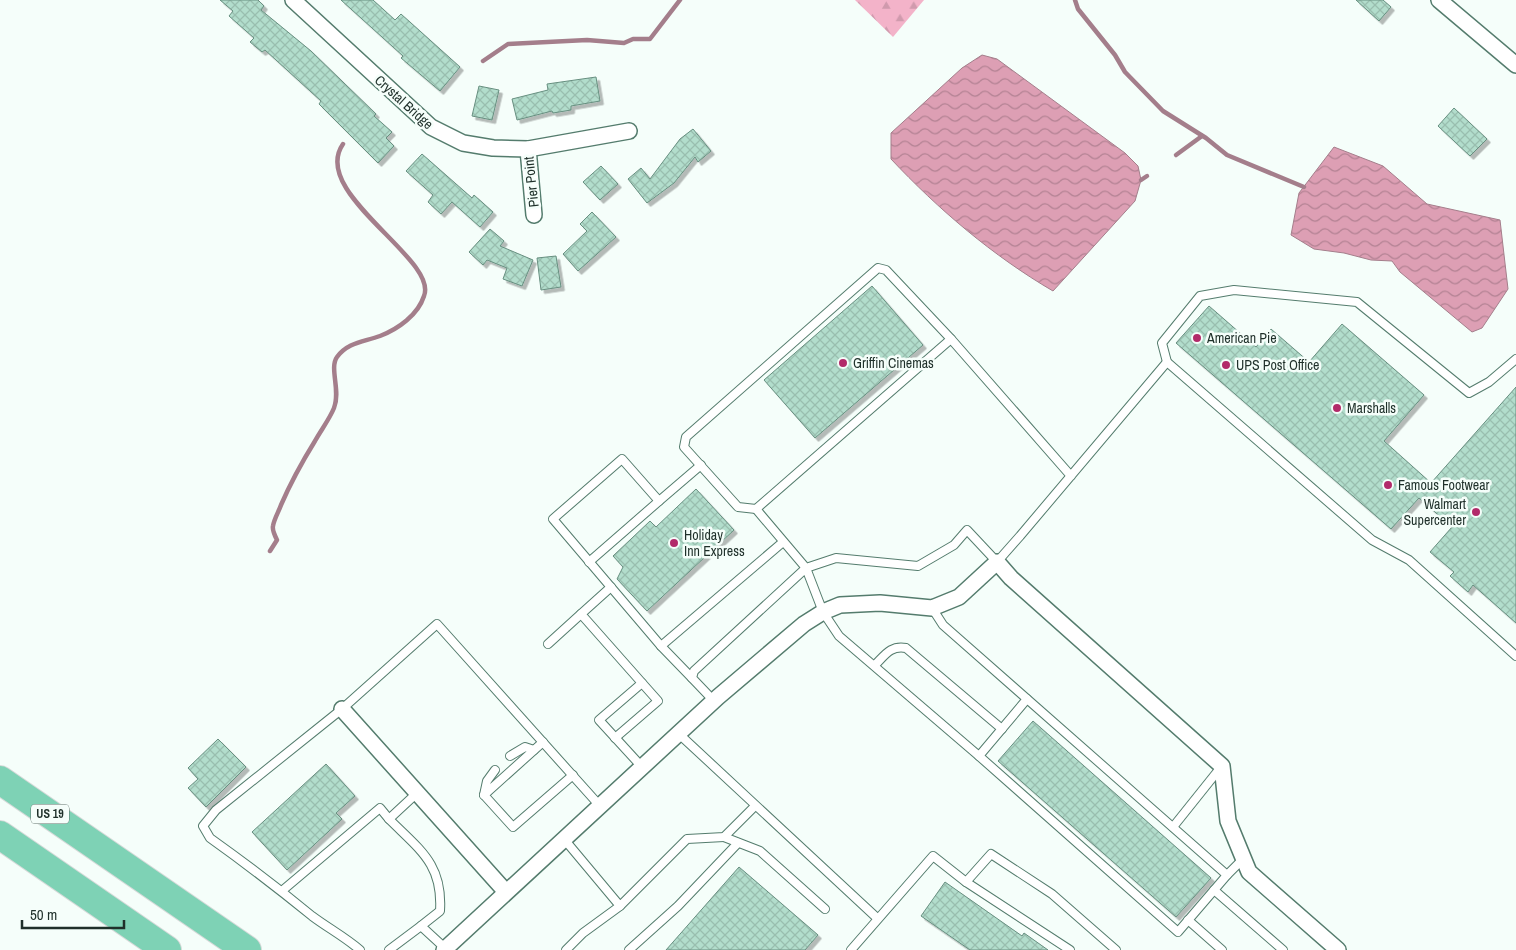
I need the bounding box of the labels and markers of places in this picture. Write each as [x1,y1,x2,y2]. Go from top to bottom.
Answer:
place label: American Pie [1206,329,1277,347]
marker: American Pie [1191,332,1203,344]
place label: Griffin Cinemas [853,354,934,372]
place label: UPS Post Office [1236,356,1319,374]
marker: Griffin Cinemas [837,357,849,369]
marker: UPS Post Office [1220,359,1232,371]
place label: Marshalls [1347,399,1396,417]
marker: Marshalls [1331,402,1343,414]
place label: Famous Footwear [1398,476,1490,494]
marker: Famous Footwear [1382,479,1394,491]
place label: Walmart Supercenter [1403,495,1466,529]
marker: Walmart Supercenter [1470,506,1482,518]
place label: Holiday Inn Express [684,526,745,560]
marker: Holiday Inn Express [668,537,680,549]

